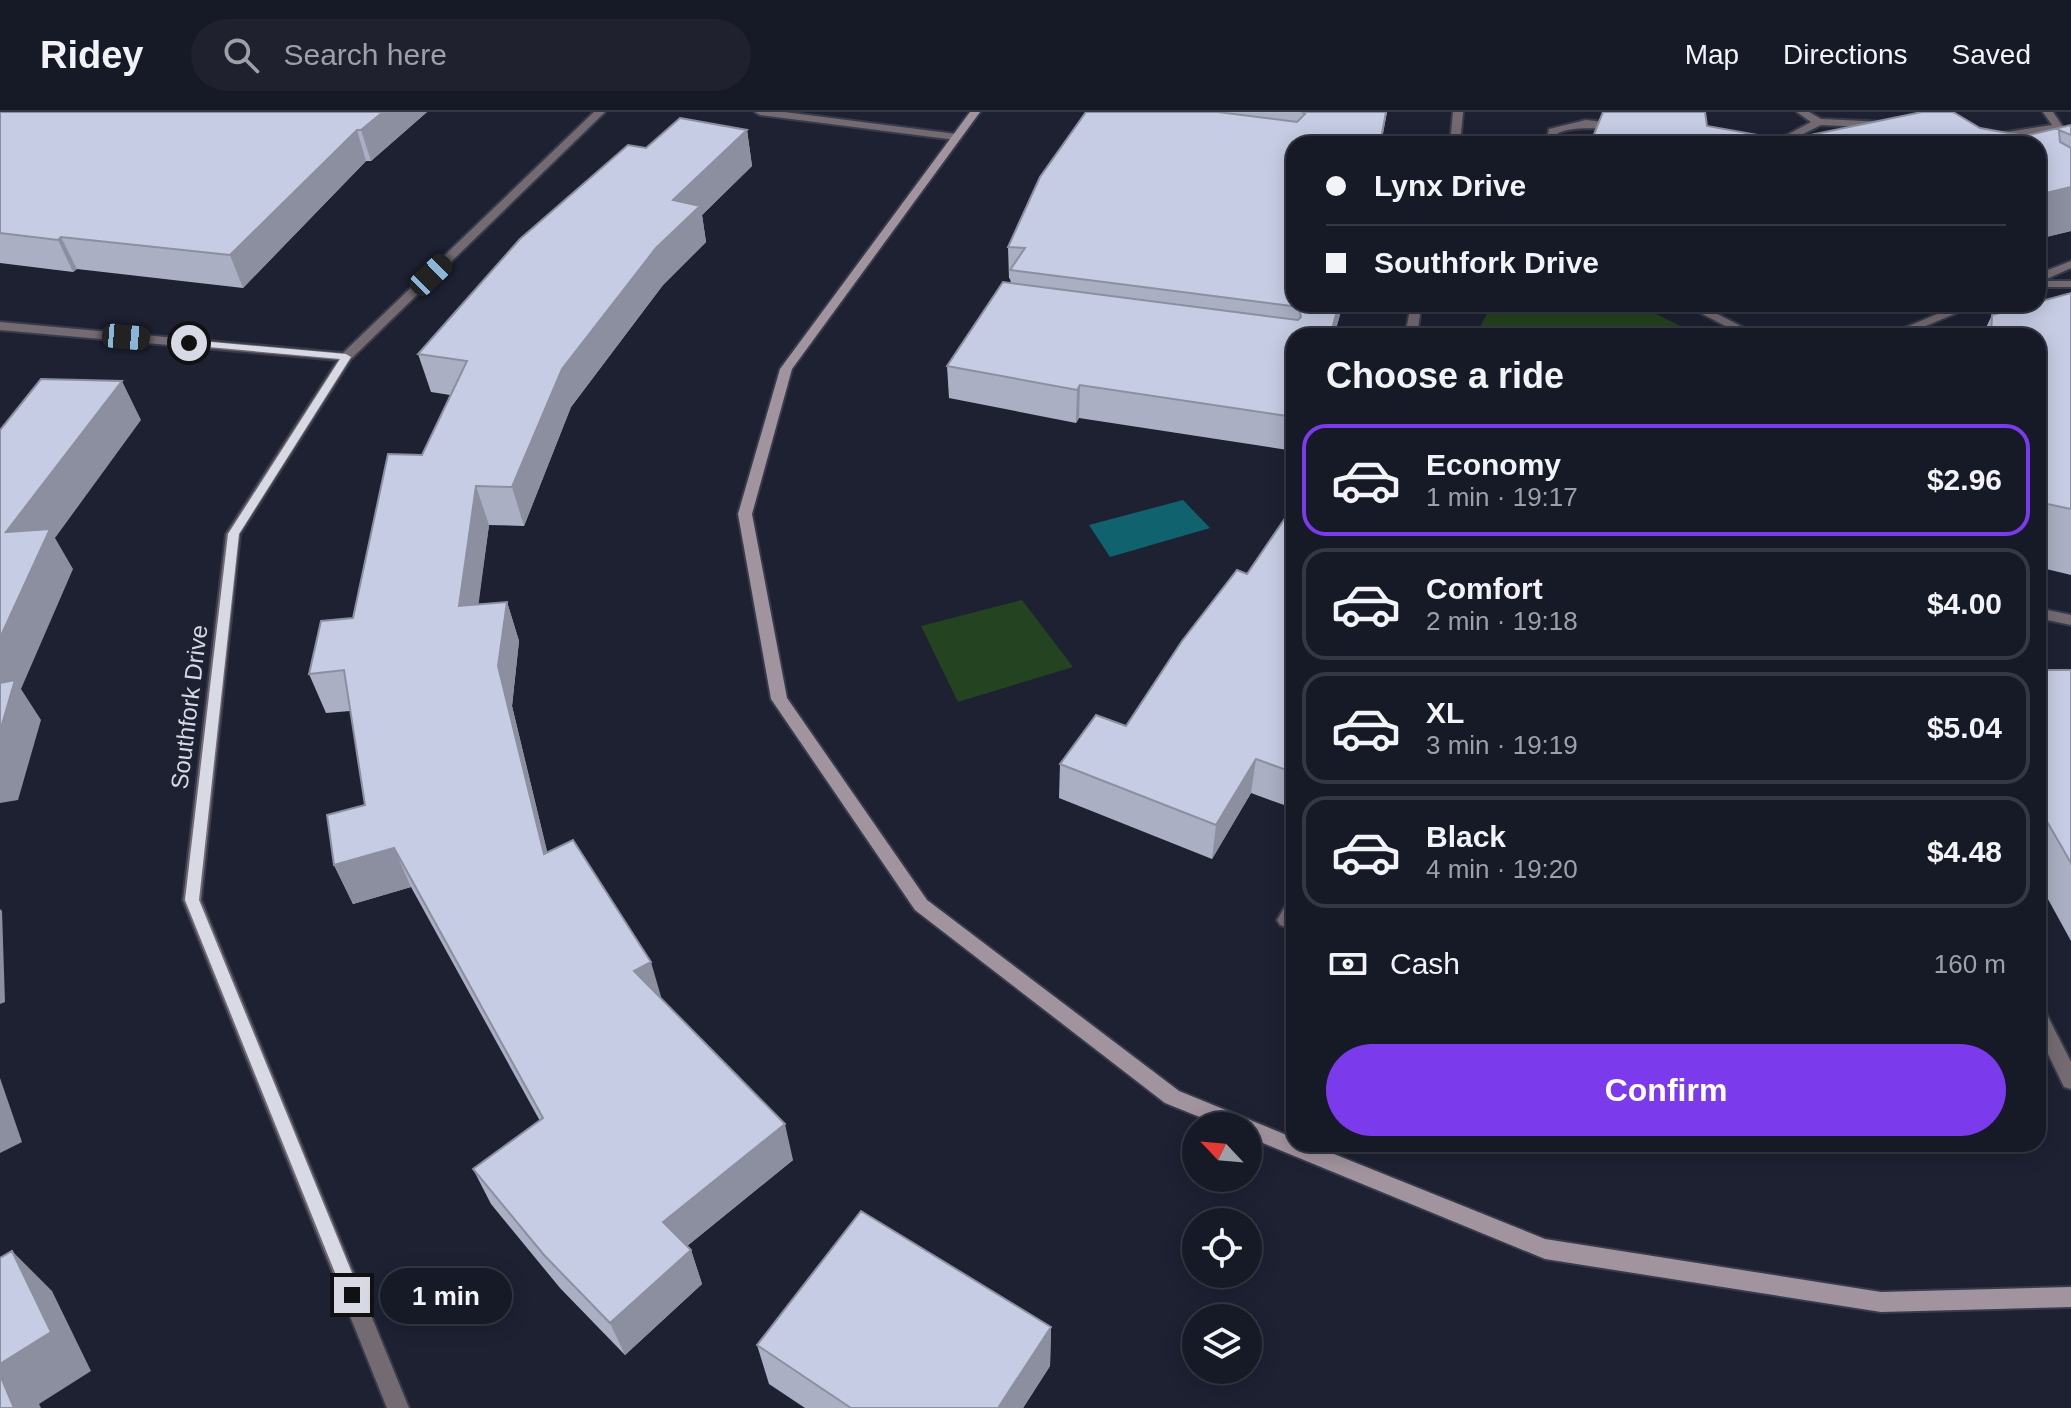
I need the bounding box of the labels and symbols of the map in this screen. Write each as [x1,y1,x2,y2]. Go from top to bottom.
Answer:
car [405,250,457,300]
car [101,323,151,351]
route start [171,325,207,361]
street label: Southfork Drive [166,623,212,791]
north arrow [1182,1112,1262,1192]
callout: 1 min [380,1267,512,1323]
route end [334,1277,370,1313]

